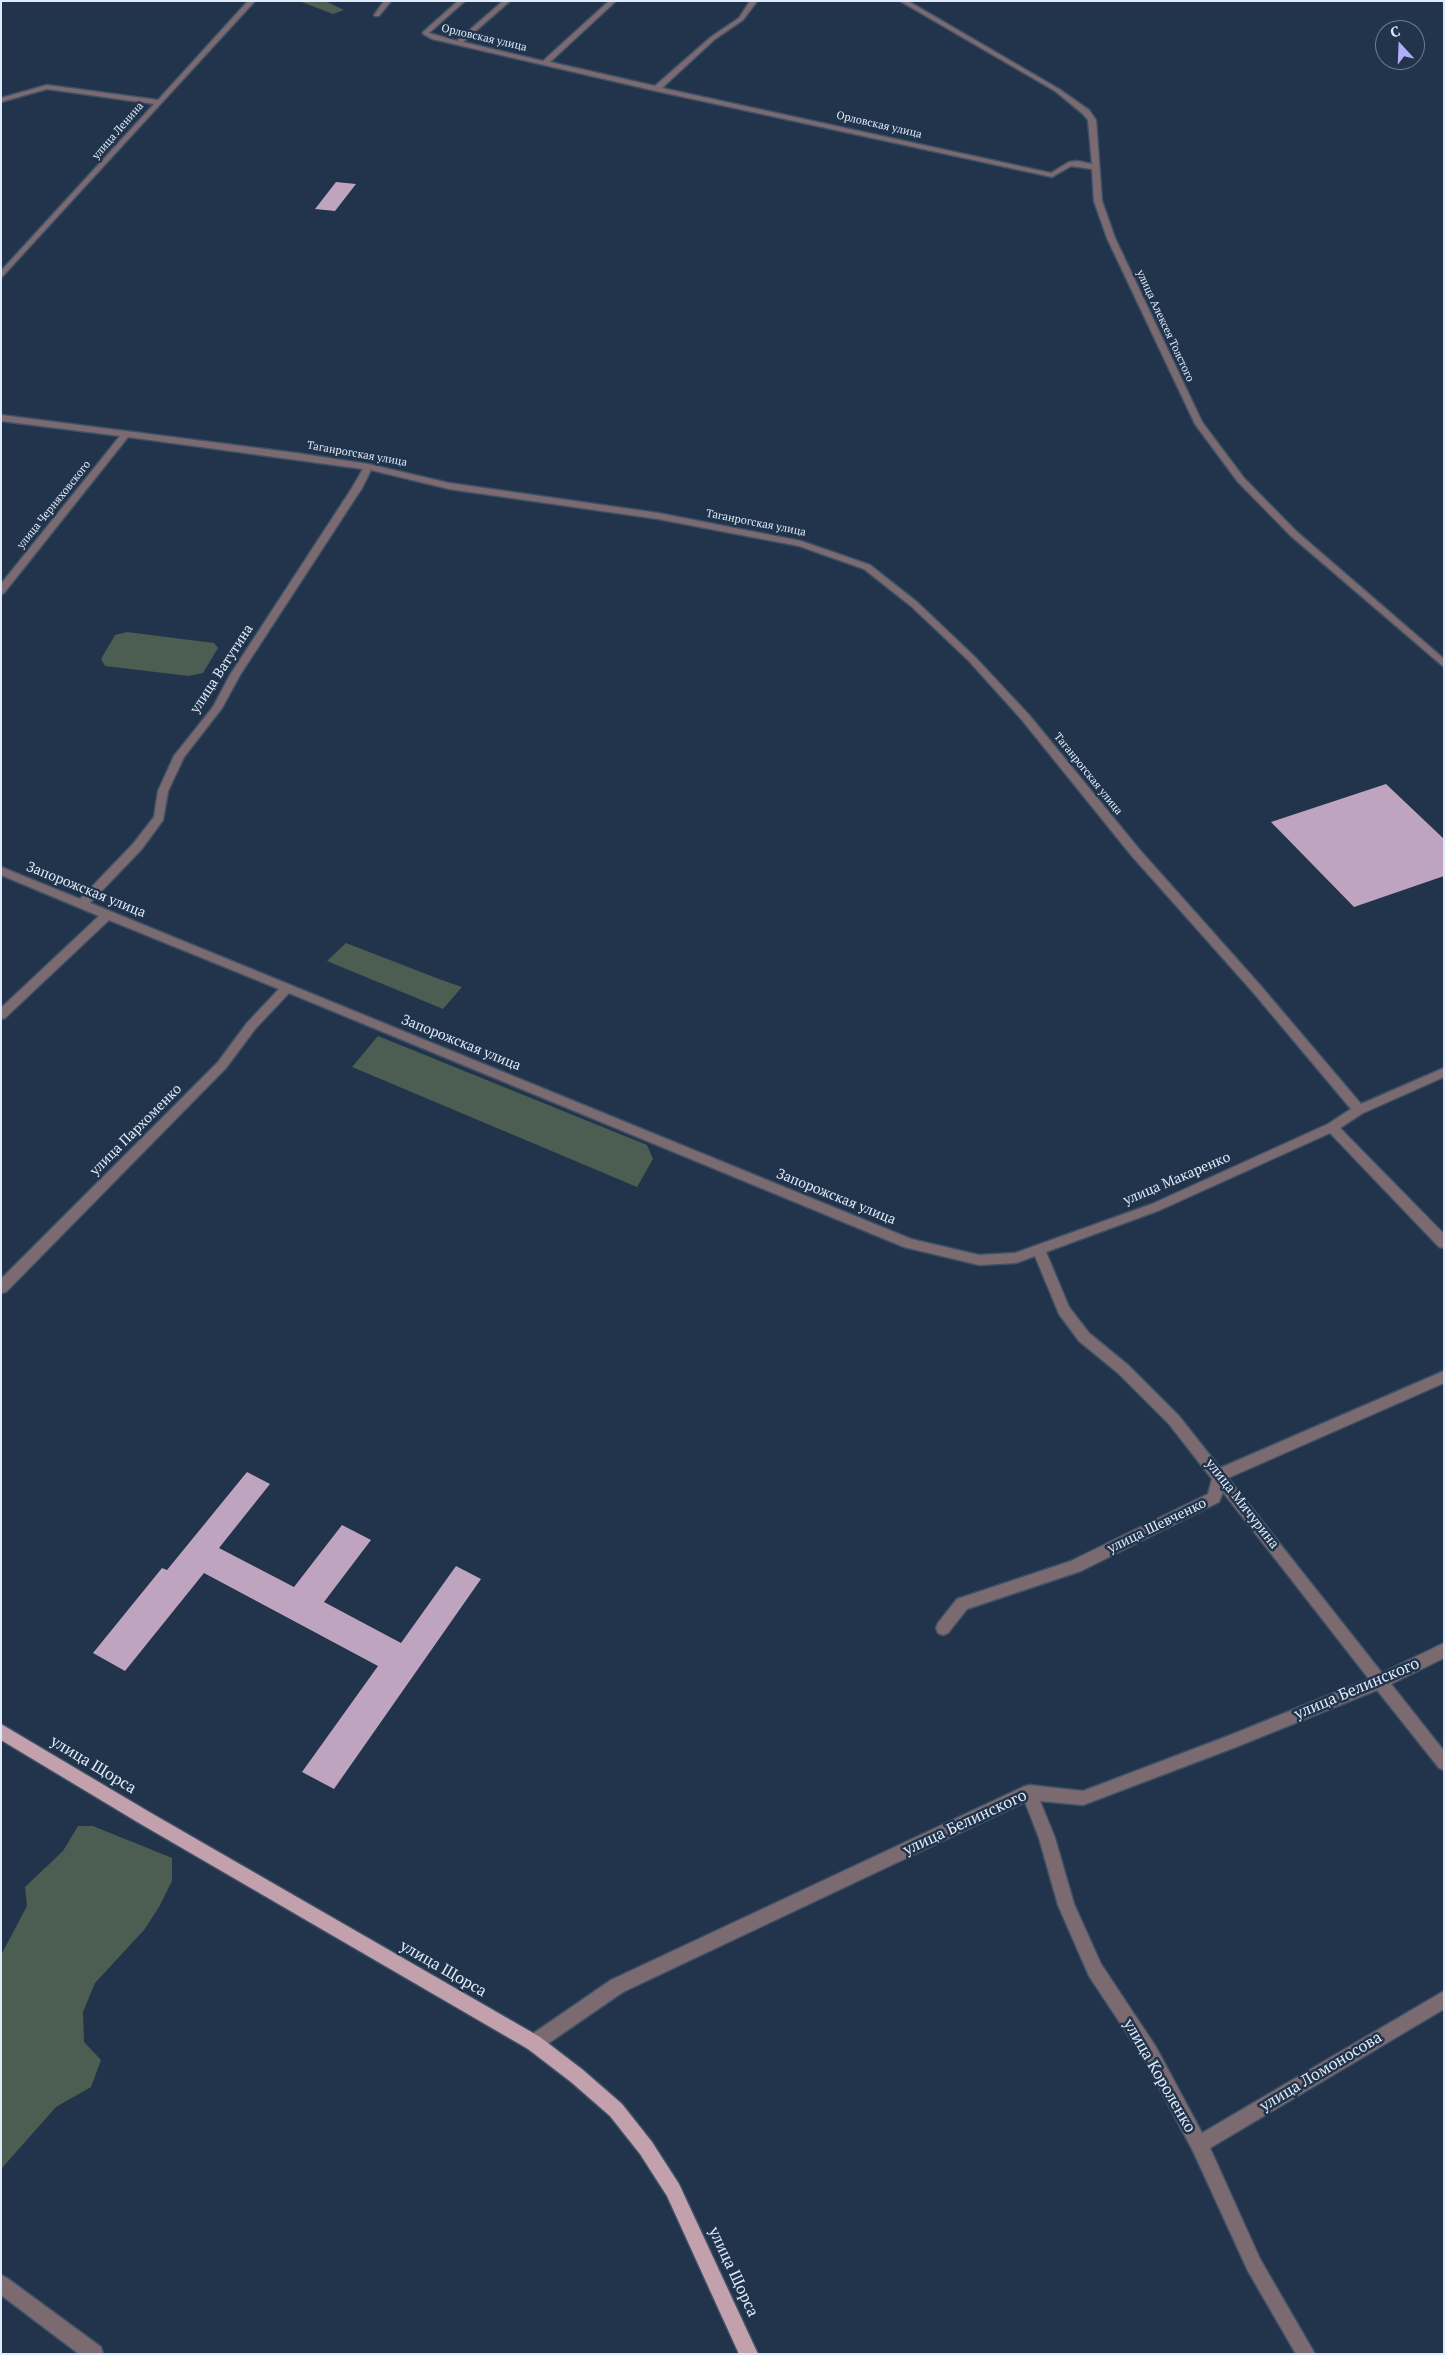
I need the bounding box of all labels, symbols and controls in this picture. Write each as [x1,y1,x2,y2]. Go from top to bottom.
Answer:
north arrow [1375,20,1425,70]
text: С [1387,21,1403,42]
street label: Орловская улица [440,22,528,54]
street label: улица Ленина [90,100,146,162]
street label: Орловская улица [835,109,923,141]
street label: улица Алексея Толстого [1133,268,1197,384]
street label: Таганрогская улица [306,439,408,469]
street label: улица Черняховского [14,458,94,552]
street label: Таганрогская улица [705,507,807,539]
street label: улица Ватутина [187,621,257,717]
street label: Таганрогская улица [1051,730,1125,818]
street label: Запорожская улица [24,858,148,922]
street label: Запорожская улица [399,1011,523,1075]
street label: улица Пархоменко [87,1081,185,1179]
street label: улица Макаренко [1121,1149,1233,1209]
street label: Запорожская улица [774,1165,898,1229]
street label: улица Мичурина [1202,1456,1282,1552]
street label: улица Шевченко [1105,1495,1209,1557]
street label: улица Белинского [1292,1654,1422,1724]
street label: улица Щорса [47,1732,139,1798]
street label: улица Белинского [900,1786,1030,1860]
street label: улица Щорса [396,1936,490,2002]
street label: улица Короленко [1119,2016,1199,2136]
street label: улица Ломоносова [1256,2028,1386,2116]
street label: улица Щорса [704,2224,762,2320]

